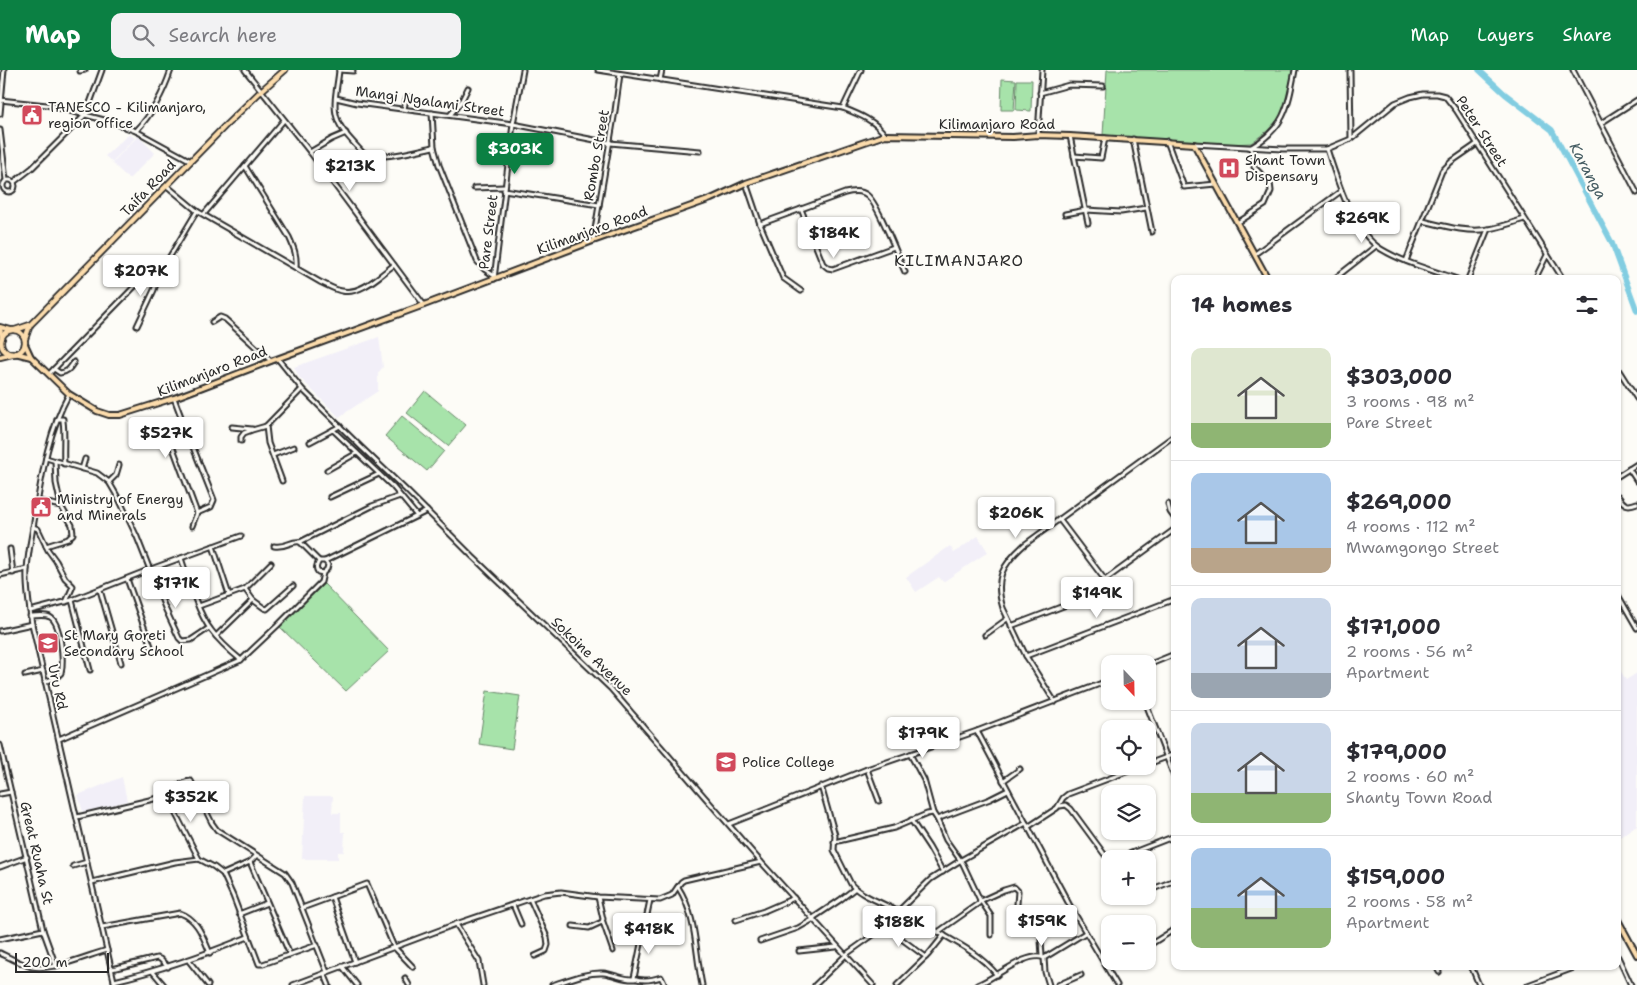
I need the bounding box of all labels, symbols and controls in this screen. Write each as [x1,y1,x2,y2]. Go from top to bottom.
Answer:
search box [111,13,461,58]
text: Map [25,19,81,51]
icon: search [129,21,157,49]
text: Search here [169,23,277,48]
text: Map [1411,23,1449,47]
text: Layers [1477,23,1534,47]
text: Share [1562,23,1612,47]
street label: Mangi Ngalami Street [354,82,506,120]
street label: Peter Street [1452,92,1512,170]
place label: TANESCO - Kilimanjaro, region office [48,98,206,132]
public building icon: TANESCO - Kilimanjaro, region office [20,103,44,127]
street label: Rombo Street [579,108,613,202]
street label: Kilimanjaro Road [939,115,1055,133]
pin: $303K [480,132,550,175]
text: $303K [488,138,542,159]
water label: Karanga [1565,139,1611,203]
pin: $213K [315,150,385,192]
place label: Shant Town Dispensary [1245,151,1326,185]
text: $213K [325,155,375,176]
street label: Taifa Road [116,156,180,220]
hospital icon: Shant Town Dispensary [1217,156,1241,180]
street label: Pare Street [474,193,502,271]
street label: Kilimanjaro Road [534,202,650,258]
pin: $269K [1327,202,1397,244]
text: $269K [1335,207,1389,228]
pin: $184K [799,216,869,259]
text: $184K [809,222,859,243]
district label: KILIMANJARO [894,250,1024,271]
pin: $207K [106,254,176,297]
text: $207K [114,260,168,281]
text: 14 homes [1191,291,1292,319]
icon: filters [1573,291,1601,319]
street label: Kilimanjaro Road [155,342,270,400]
text: $303,000 [1346,363,1452,391]
icon: home [1231,368,1291,428]
text: 3 rooms · 98 m² [1346,391,1475,412]
text: Pare Street [1346,412,1432,433]
pin: $527K [131,416,201,459]
text: $527K [139,422,193,443]
text: $269,000 [1346,488,1452,516]
place label: Ministry of Energy and Minerals [57,490,183,524]
icon: home [1231,493,1291,553]
public building icon: Ministry of Energy and Minerals [29,495,53,519]
pin: $206K [981,496,1051,539]
text: $206K [989,502,1043,523]
text: 4 rooms · 112 m² [1346,516,1476,537]
text: Mwamgongo Street [1346,537,1499,558]
pin: $171K [141,566,211,609]
text: $171K [153,572,199,593]
pin: $149K [1062,576,1132,619]
text: $149K [1072,582,1122,603]
street label: Sokoine Avenue [548,613,636,699]
text: $171,000 [1346,613,1441,641]
icon: home [1231,618,1291,678]
place label: St Mary Goreti Secondary School [64,626,184,660]
school or university icon: St Mary Goreti Secondary School [36,631,60,655]
text: 2 rooms · 56 m² [1346,641,1473,662]
north arrow [1101,655,1156,710]
map controls [1101,655,1156,970]
street label: Uru Rd [44,662,72,712]
text: Apartment [1346,662,1429,683]
pin: $179K [888,716,958,759]
button: locate [1101,720,1156,775]
text: $179K [898,722,948,743]
text: $179,000 [1346,738,1447,766]
icon: home [1231,743,1291,803]
school or university icon: Police College [714,750,738,774]
place label: Police College [742,753,835,771]
text: 2 rooms · 60 m² [1346,766,1474,787]
pin: $352K [156,780,226,823]
button: layers [1101,785,1156,840]
text: $352K [164,786,218,807]
text: Shanty Town Road [1346,787,1492,808]
street label: Great Ruaha St [16,800,58,906]
button: + [1101,850,1156,905]
text: $159,000 [1346,863,1445,891]
icon: home [1231,868,1291,928]
text: 2 rooms · 58 m² [1346,891,1473,912]
pin: $159K [1007,904,1077,947]
pin: $188K [864,906,934,948]
text: $159K [1017,910,1067,931]
text: $188K [873,911,925,932]
pin: $418K [614,912,684,955]
text: Apartment [1346,912,1429,933]
button: − [1101,915,1156,970]
text: $418K [624,918,674,939]
scale bar [15,950,109,973]
text: 200 m [22,953,68,971]

